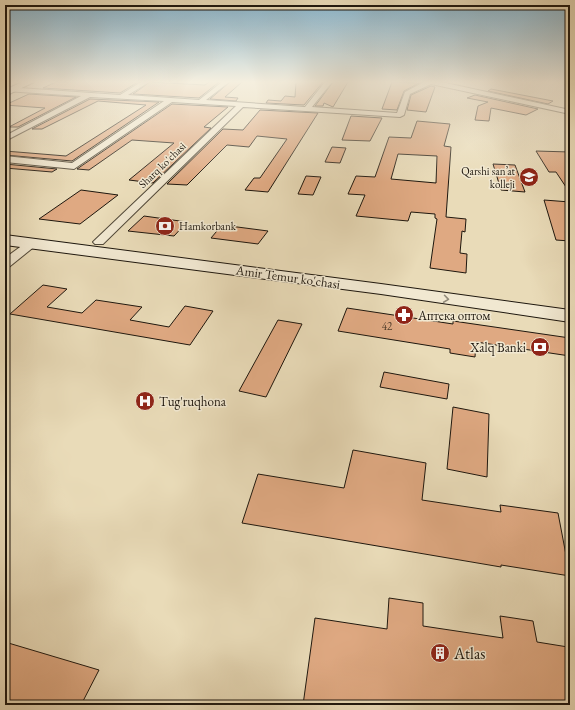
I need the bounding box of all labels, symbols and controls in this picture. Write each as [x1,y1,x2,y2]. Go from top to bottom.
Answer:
street label: Sharq ko'chasi [135,139,189,191]
place label: Qarshi san’at kolleji [461,164,516,191]
school or university icon: Qarshi san’at kolleji [518,166,540,188]
bank icon: Hamkorbank [154,215,176,237]
place label: Hamkorbank [179,219,237,233]
street label: Amir Temur ko'chasi [234,261,341,293]
one-way arrow [443,294,449,303]
pharmacy icon: Аптека оптом [393,304,415,326]
place label: Аптека оптом [417,307,490,324]
house number: 42 [382,319,393,333]
bank icon: Xalq Banki [529,336,551,358]
place label: Xalq Banki [469,339,526,356]
hospital icon: Tug'ruqhona [134,390,156,412]
place label: Tug'ruqhona [159,393,227,410]
building icon: Atlas [429,642,451,664]
place label: Atlas [453,643,486,664]

